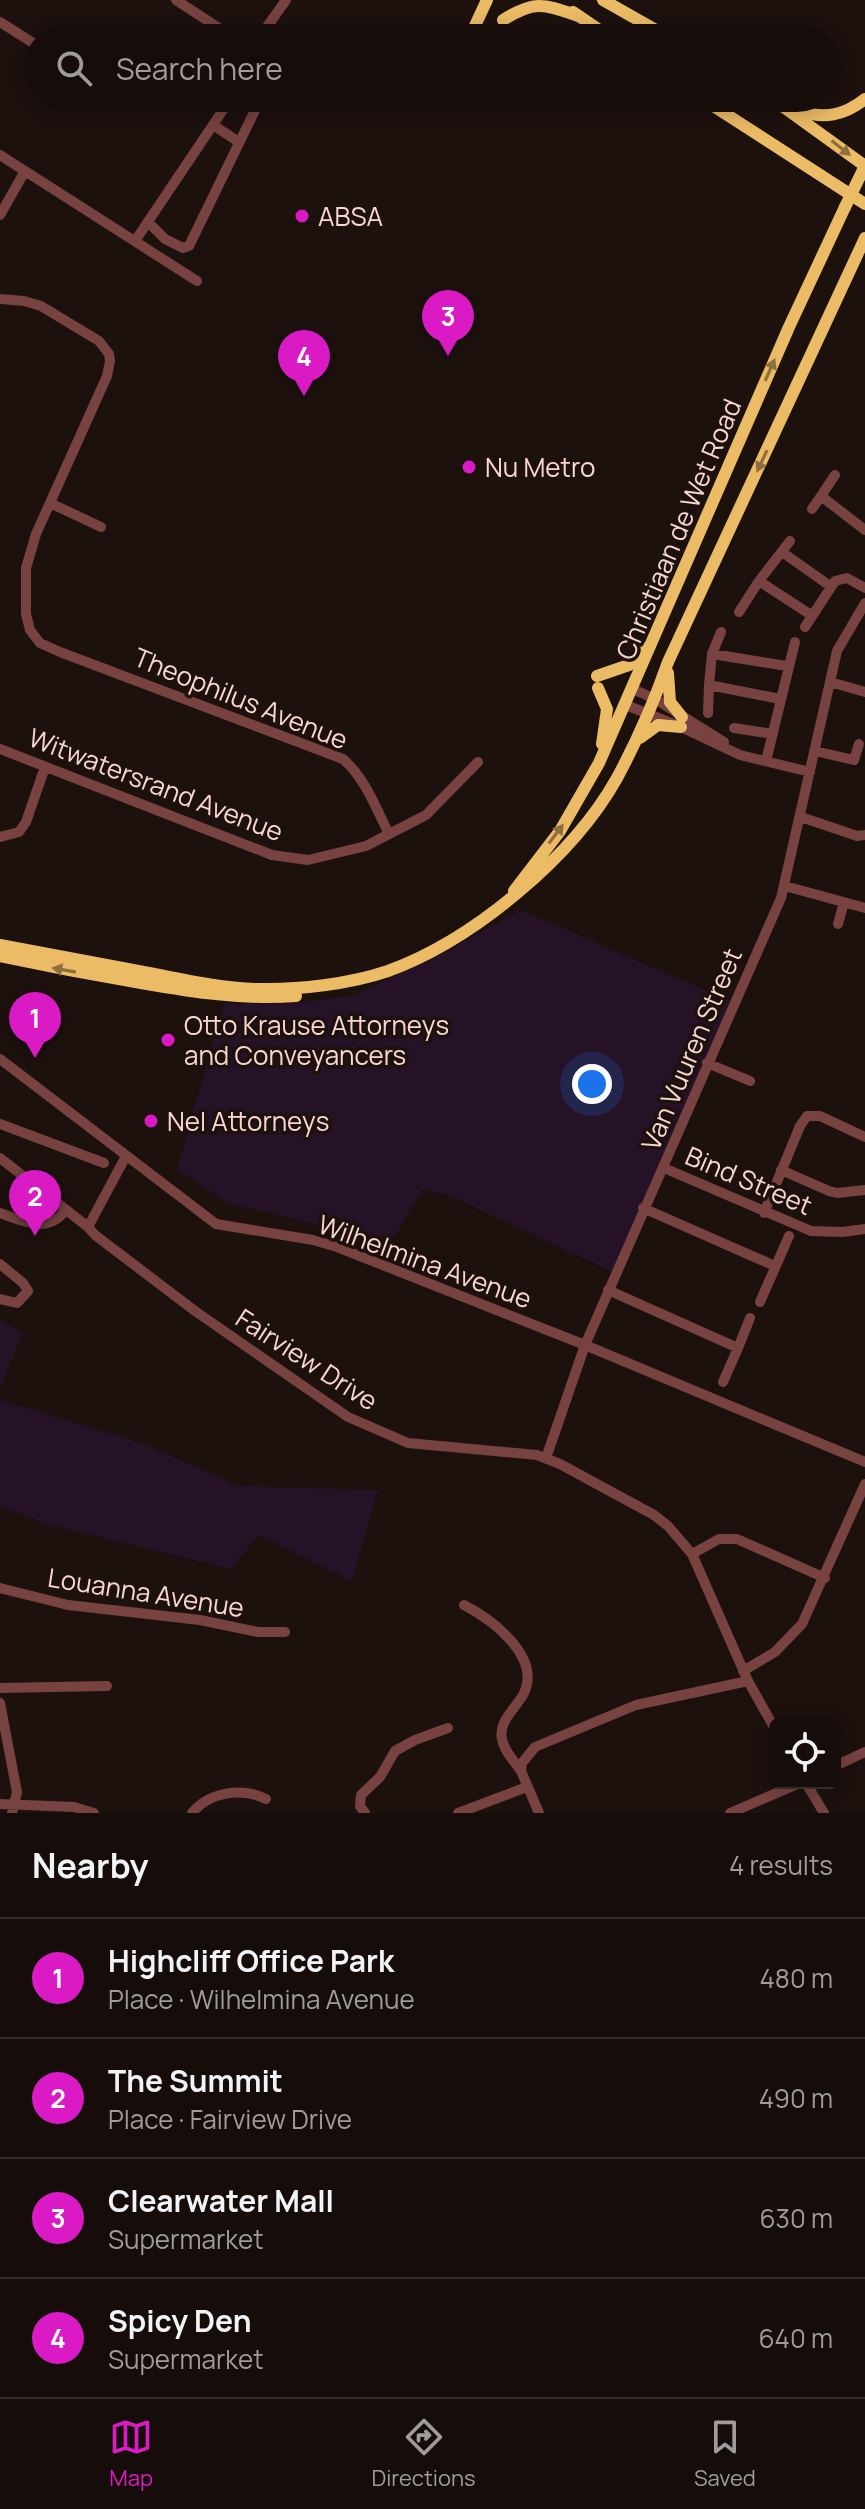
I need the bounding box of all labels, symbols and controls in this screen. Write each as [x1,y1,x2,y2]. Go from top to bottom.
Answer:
search box [24,24,841,112]
icon: search [52,46,96,90]
text: Search here [116,48,283,89]
one-way arrow [831,139,851,155]
place label: ABSA [318,198,383,234]
marker: ABSA [293,207,311,225]
pin: 3 [422,290,474,356]
pin: 4 [278,330,330,396]
one-way arrow [764,358,777,381]
street label: Christiaan de Wet Road [607,393,749,665]
place label: Nu Metro [485,449,595,485]
one-way arrow [755,450,769,473]
marker: Nu Metro [460,458,478,476]
street label: Theophilus Avenue [129,639,353,757]
street label: Witwatersrand Avenue [24,719,288,849]
one-way arrow [548,823,563,844]
street label: Van Vuuren Street [632,942,750,1156]
one-way arrow [51,963,76,975]
pin: 1 [9,992,61,1058]
place label: Otto Krause Attorneys and Conveyancers [184,1007,449,1073]
marker: Otto Krause Attorneys and Conveyancers [159,1031,177,1049]
your location [572,1064,612,1104]
place label: Nel Attorneys [167,1103,329,1139]
marker: Nel Attorneys [142,1112,160,1130]
street label: Bind Street [680,1137,818,1223]
pin: 2 [9,1170,61,1236]
street label: Wilhelmina Avenue [313,1206,537,1316]
street label: Fairview Drive [229,1300,385,1418]
street label: Louanna Avenue [45,1559,247,1625]
map controls [769,1717,841,1789]
button: locate [769,1717,841,1789]
text: Nearby [32,1842,148,1888]
text: 4 results [729,1847,833,1883]
text: Highcliff Office Park [108,1940,394,1981]
text: 1 [52,1960,64,1996]
text: 480 m [759,1960,833,1996]
text: Place · Wilhelmina Avenue [108,1981,415,2017]
text: The Summit [108,2060,283,2101]
text: 2 [50,2080,66,2116]
text: 490 m [759,2080,833,2116]
text: Place · Fairview Drive [108,2101,352,2137]
text: Clearwater Mall [108,2180,334,2221]
text: 3 [50,2200,66,2236]
text: 630 m [759,2200,833,2236]
text: Supermarket [108,2221,264,2257]
text: Spicy Den [108,2300,251,2341]
text: 4 [50,2320,66,2356]
text: 640 m [758,2320,833,2356]
text: Supermarket [108,2341,264,2377]
tab: Map [109,2415,153,2493]
tab: Directions [371,2415,476,2493]
tab: Saved [694,2415,756,2493]

